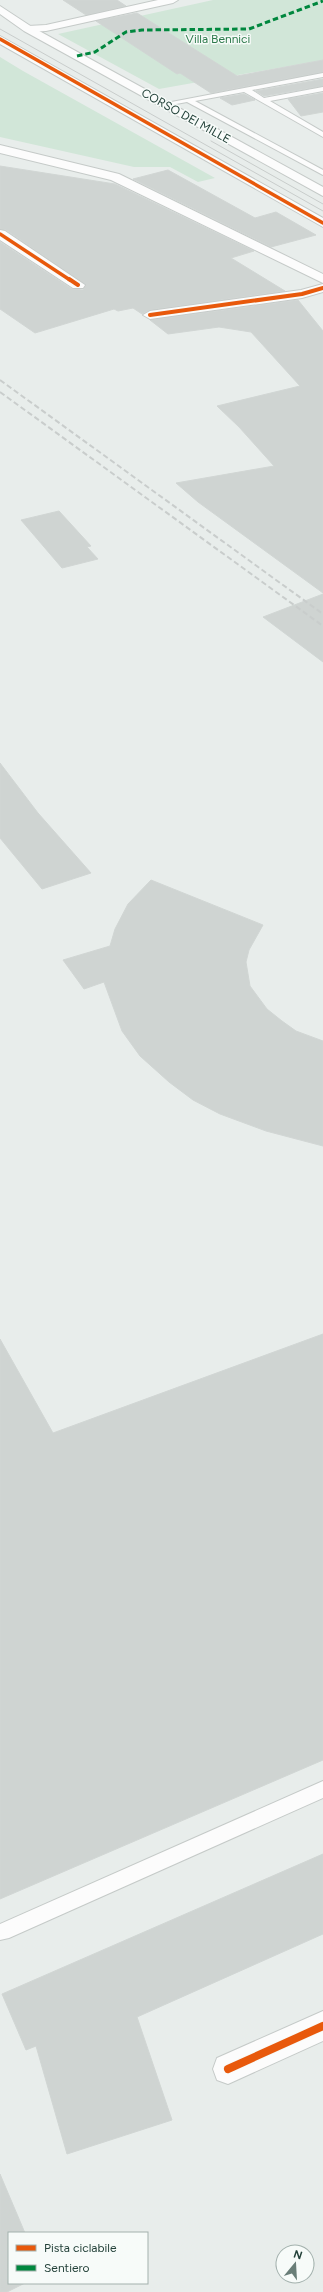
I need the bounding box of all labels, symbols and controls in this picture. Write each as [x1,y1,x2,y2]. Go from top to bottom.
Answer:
park label: Villa Bennici [186,32,250,46]
street label: CORSO DEI MILLE [139,86,233,146]
legend [8,2232,148,2284]
text: Pista ciclabile [44,2241,117,2255]
north arrow [275,2244,315,2284]
text: N [292,2247,304,2262]
text: Sentiero [44,2261,90,2275]

